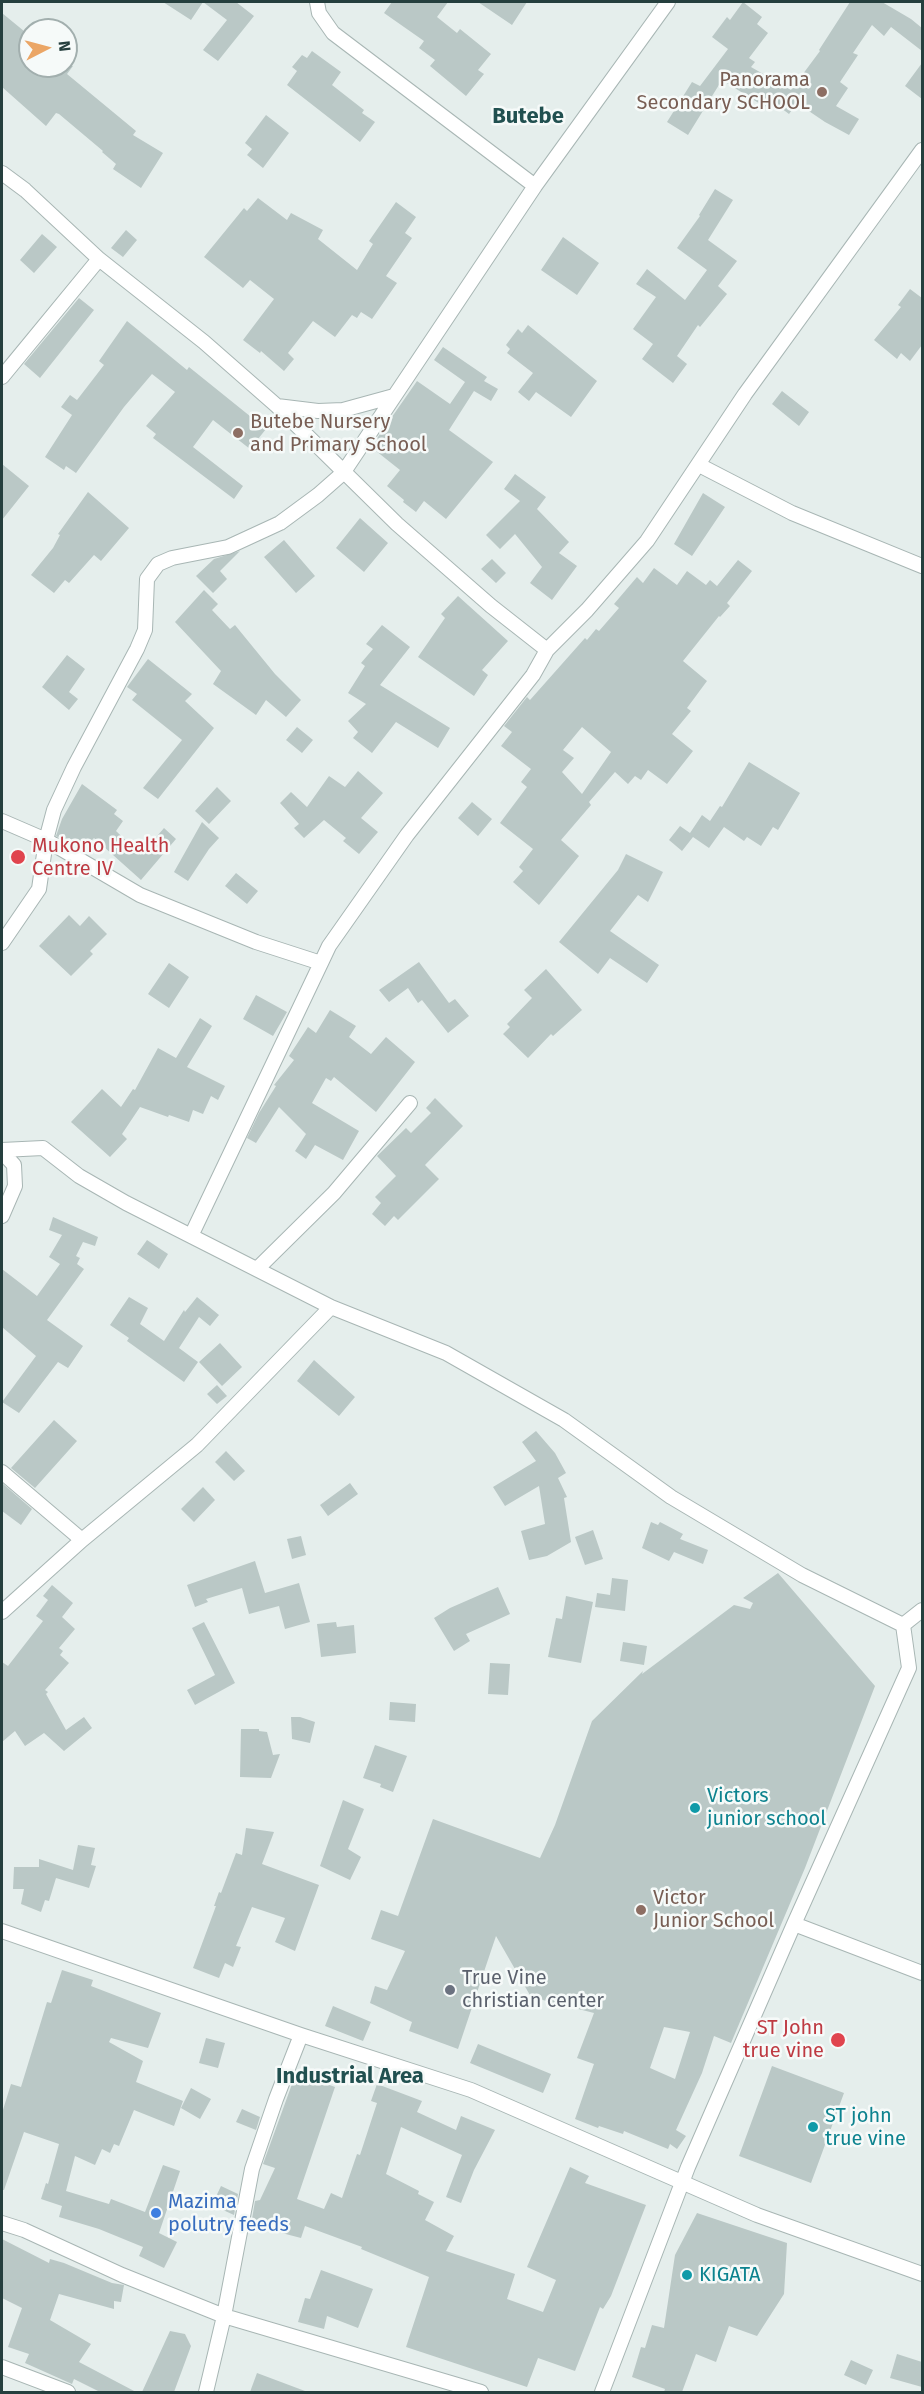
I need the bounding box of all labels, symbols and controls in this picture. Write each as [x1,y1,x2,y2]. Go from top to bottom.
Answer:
north arrow [18,18,78,78]
text: N [54,40,74,53]
place label: Panorama Secondary SCHOOL [637,68,810,115]
marker: Panorama Secondary SCHOOL [815,85,829,99]
district label: Butebe [492,104,564,130]
place label: Butebe Nursery and Primary School [250,410,427,457]
marker: Butebe Nursery and Primary School [231,426,245,440]
place label: Mukono Health Centre IV [32,834,169,881]
marker: Mukono Health Centre IV [9,848,27,866]
place label: Victors junior school [707,1784,826,1831]
marker: Victors junior school [688,1801,702,1815]
place label: Victor Junior School [653,1886,774,1933]
marker: Victor Junior School [634,1903,648,1917]
place label: True Vine christian center [462,1966,604,2013]
marker: True Vine christian center [443,1983,457,1997]
place label: ST John true vine [743,2016,824,2063]
marker: ST John true vine [829,2031,847,2049]
district label: Industrial Area [276,2064,424,2090]
place label: ST john true vine [825,2104,906,2151]
marker: ST john true vine [806,2120,820,2134]
place label: Mazima polutry feeds [168,2190,289,2237]
marker: Mazima polutry feeds [149,2206,163,2220]
place label: KIGATA [699,2263,761,2287]
marker: KIGATA [680,2268,694,2282]

